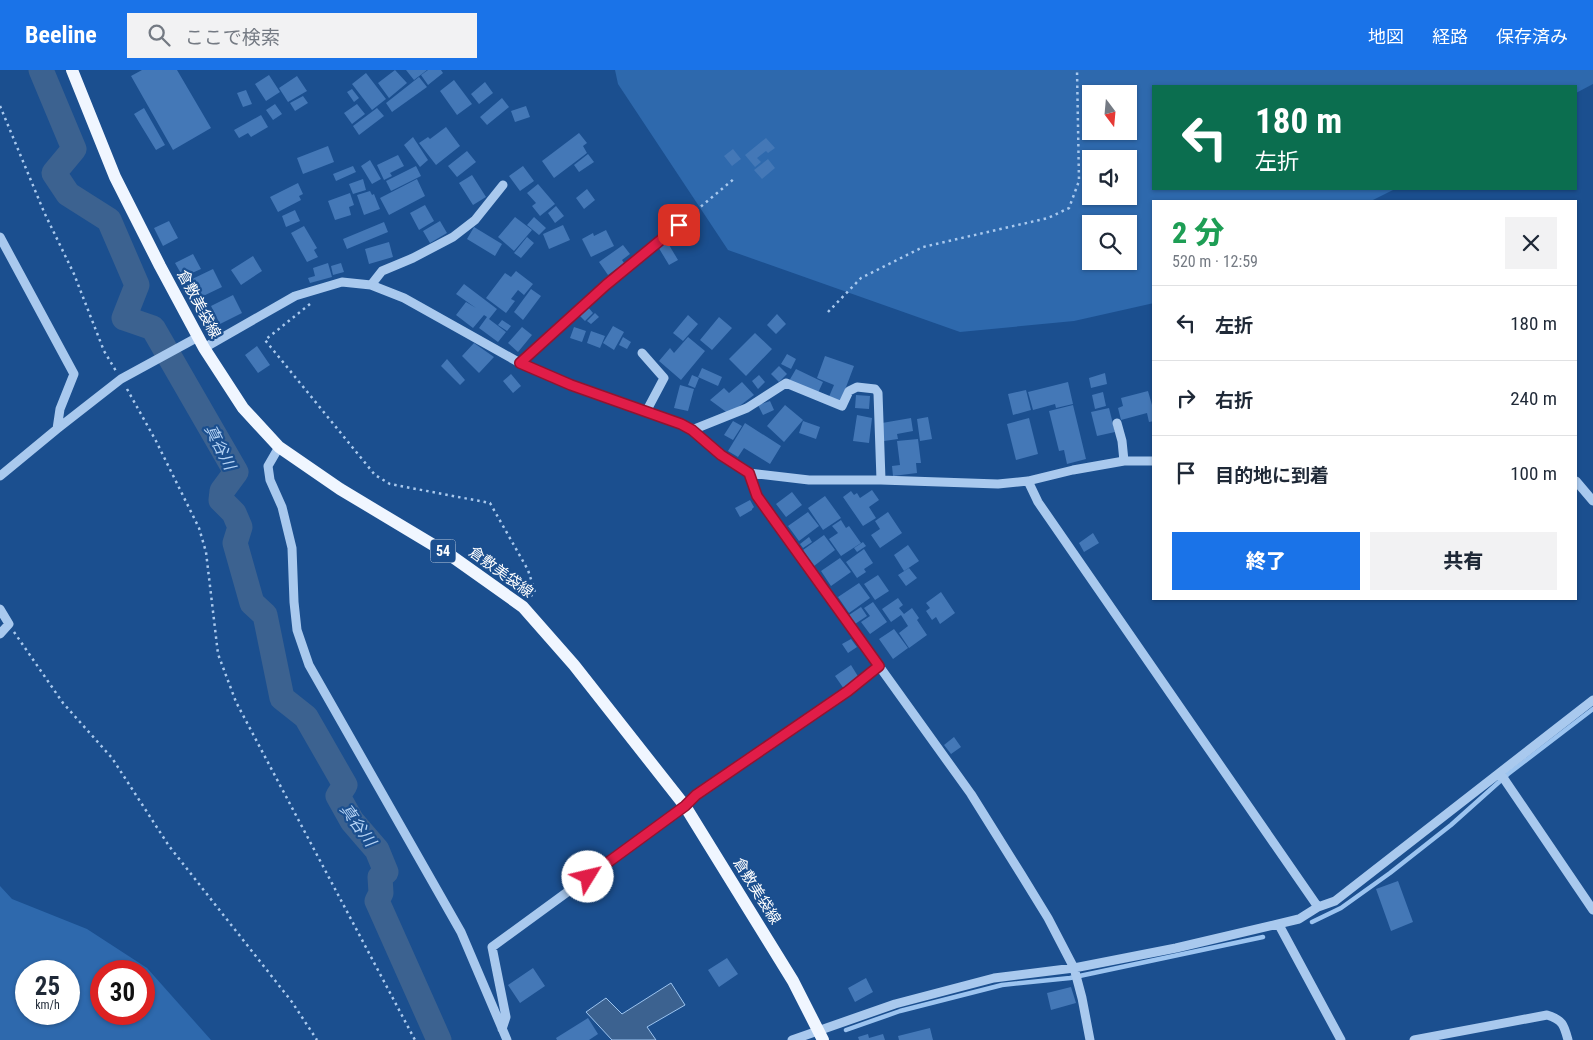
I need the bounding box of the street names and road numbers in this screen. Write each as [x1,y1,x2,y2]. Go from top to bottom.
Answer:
street label: 倉敷美袋線 [173,267,225,341]
road number: 54 [430,540,456,562]
street label: 倉敷美袋線 [465,543,537,601]
street label: 倉敷美袋線 [729,854,785,928]

